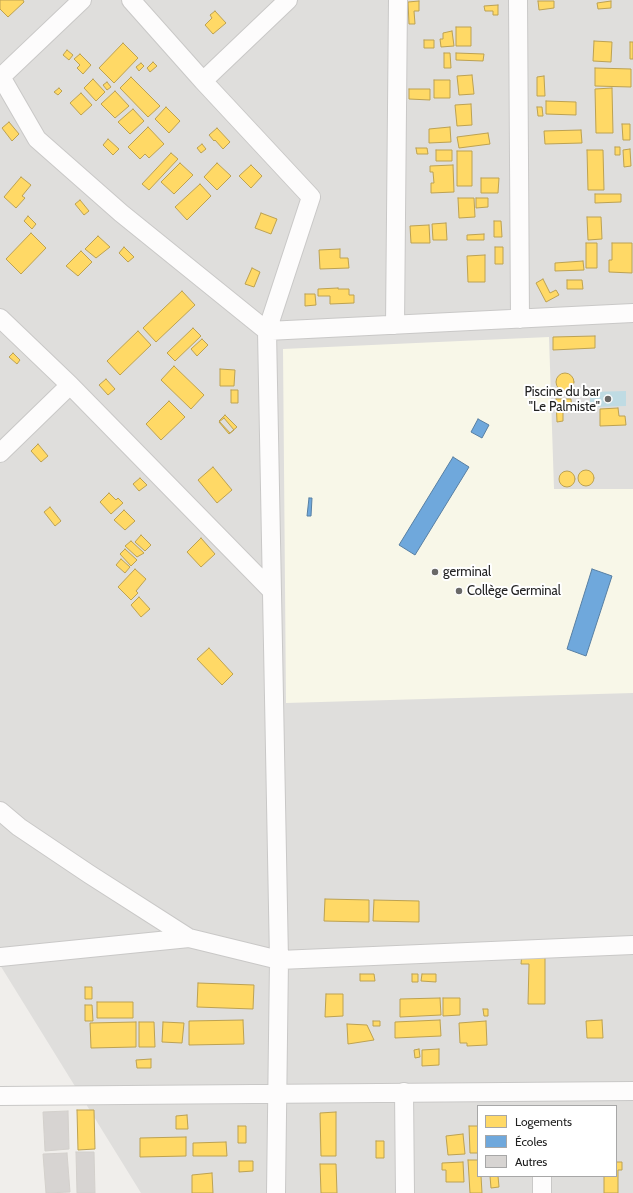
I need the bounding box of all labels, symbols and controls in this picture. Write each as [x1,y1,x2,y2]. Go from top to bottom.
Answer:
place label: Piscine du bar "Le Palmiste" [524,384,600,415]
marker: Piscine du bar "Le Palmiste" [603,394,613,404]
place label: germinal [443,564,491,580]
marker: germinal [430,567,440,577]
place label: Collège Germinal [467,583,561,599]
marker: Collège Germinal [454,586,464,596]
legend [477,1105,617,1177]
text: Logements [515,1114,572,1129]
text: Écoles [515,1134,547,1149]
text: Autres [515,1154,547,1169]

